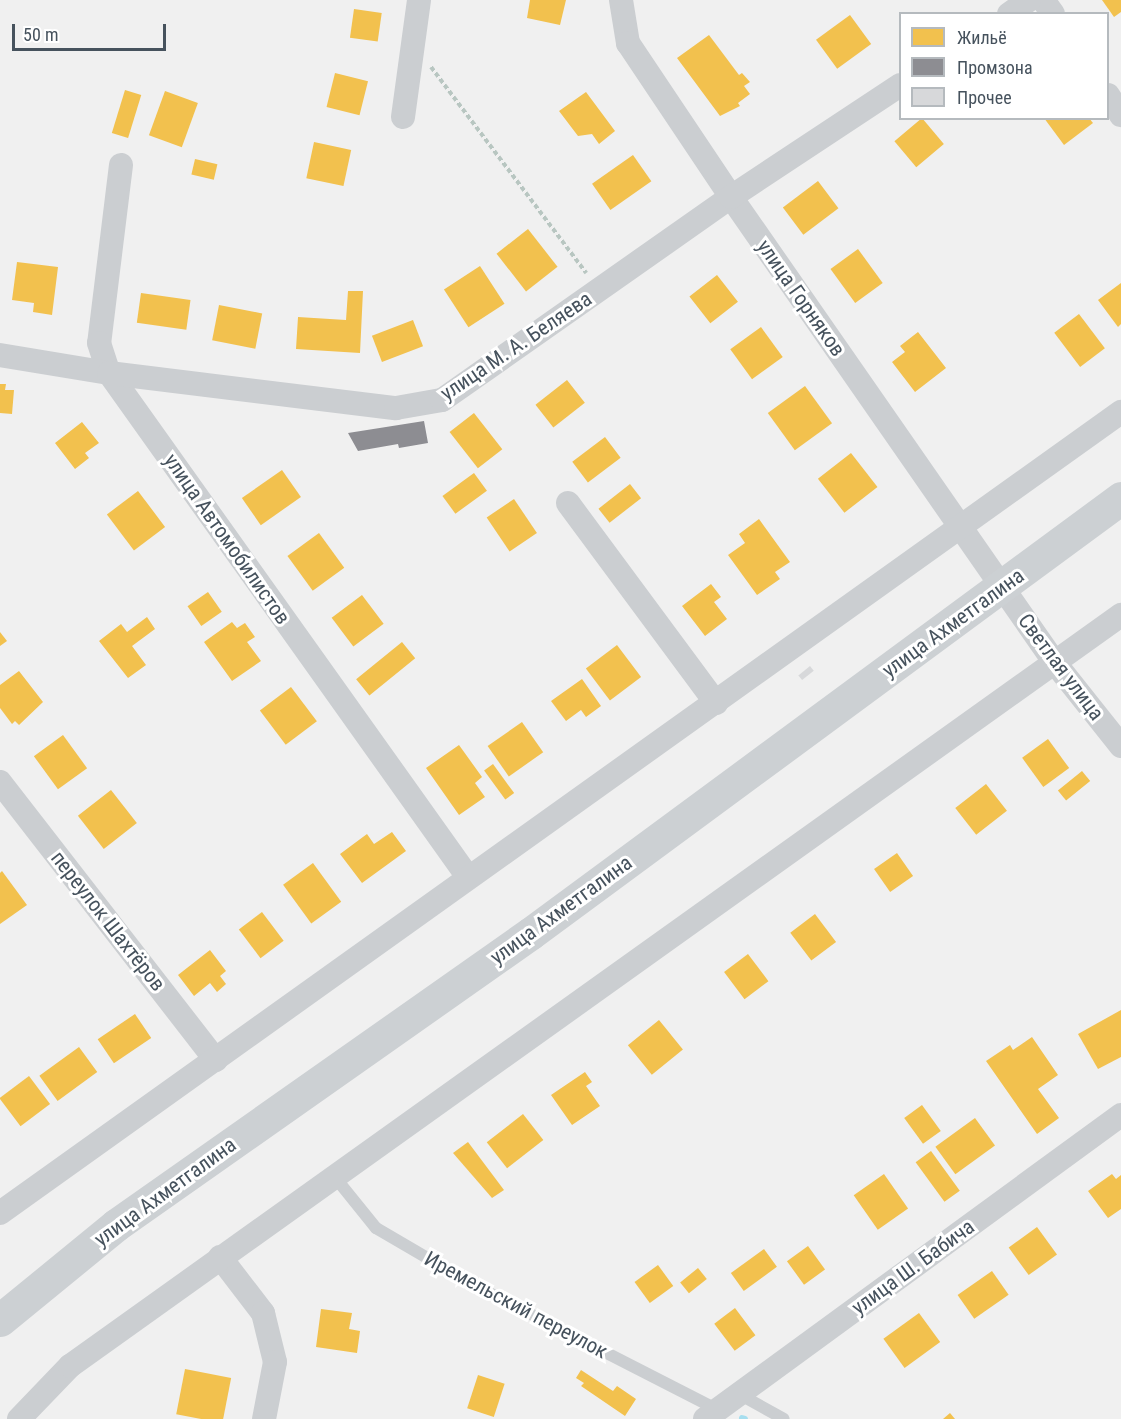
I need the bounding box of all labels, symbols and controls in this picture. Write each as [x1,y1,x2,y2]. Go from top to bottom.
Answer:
scale bar [15,12,170,50]
legend [899,12,1109,120]
text: 50 m [23,24,58,45]
text: Жильё [957,27,1007,48]
text: Промзона [957,57,1033,78]
text: Прочее [957,87,1012,108]
street label: улица Горняков [751,235,851,361]
street label: улица М. А. Беляева [436,286,596,406]
street label: улица Автомобилистов [159,449,295,629]
street label: улица Ахметгалина [877,563,1029,683]
street label: Светлая улица [1013,609,1109,725]
street label: переулок Шахтёров [45,846,171,996]
street label: улица Ахметгалина [485,850,637,970]
street label: улица Ахметгалина [89,1132,241,1252]
street label: улица Ш. Бабича [847,1214,979,1320]
street label: Иремельский переулок [420,1246,612,1364]

